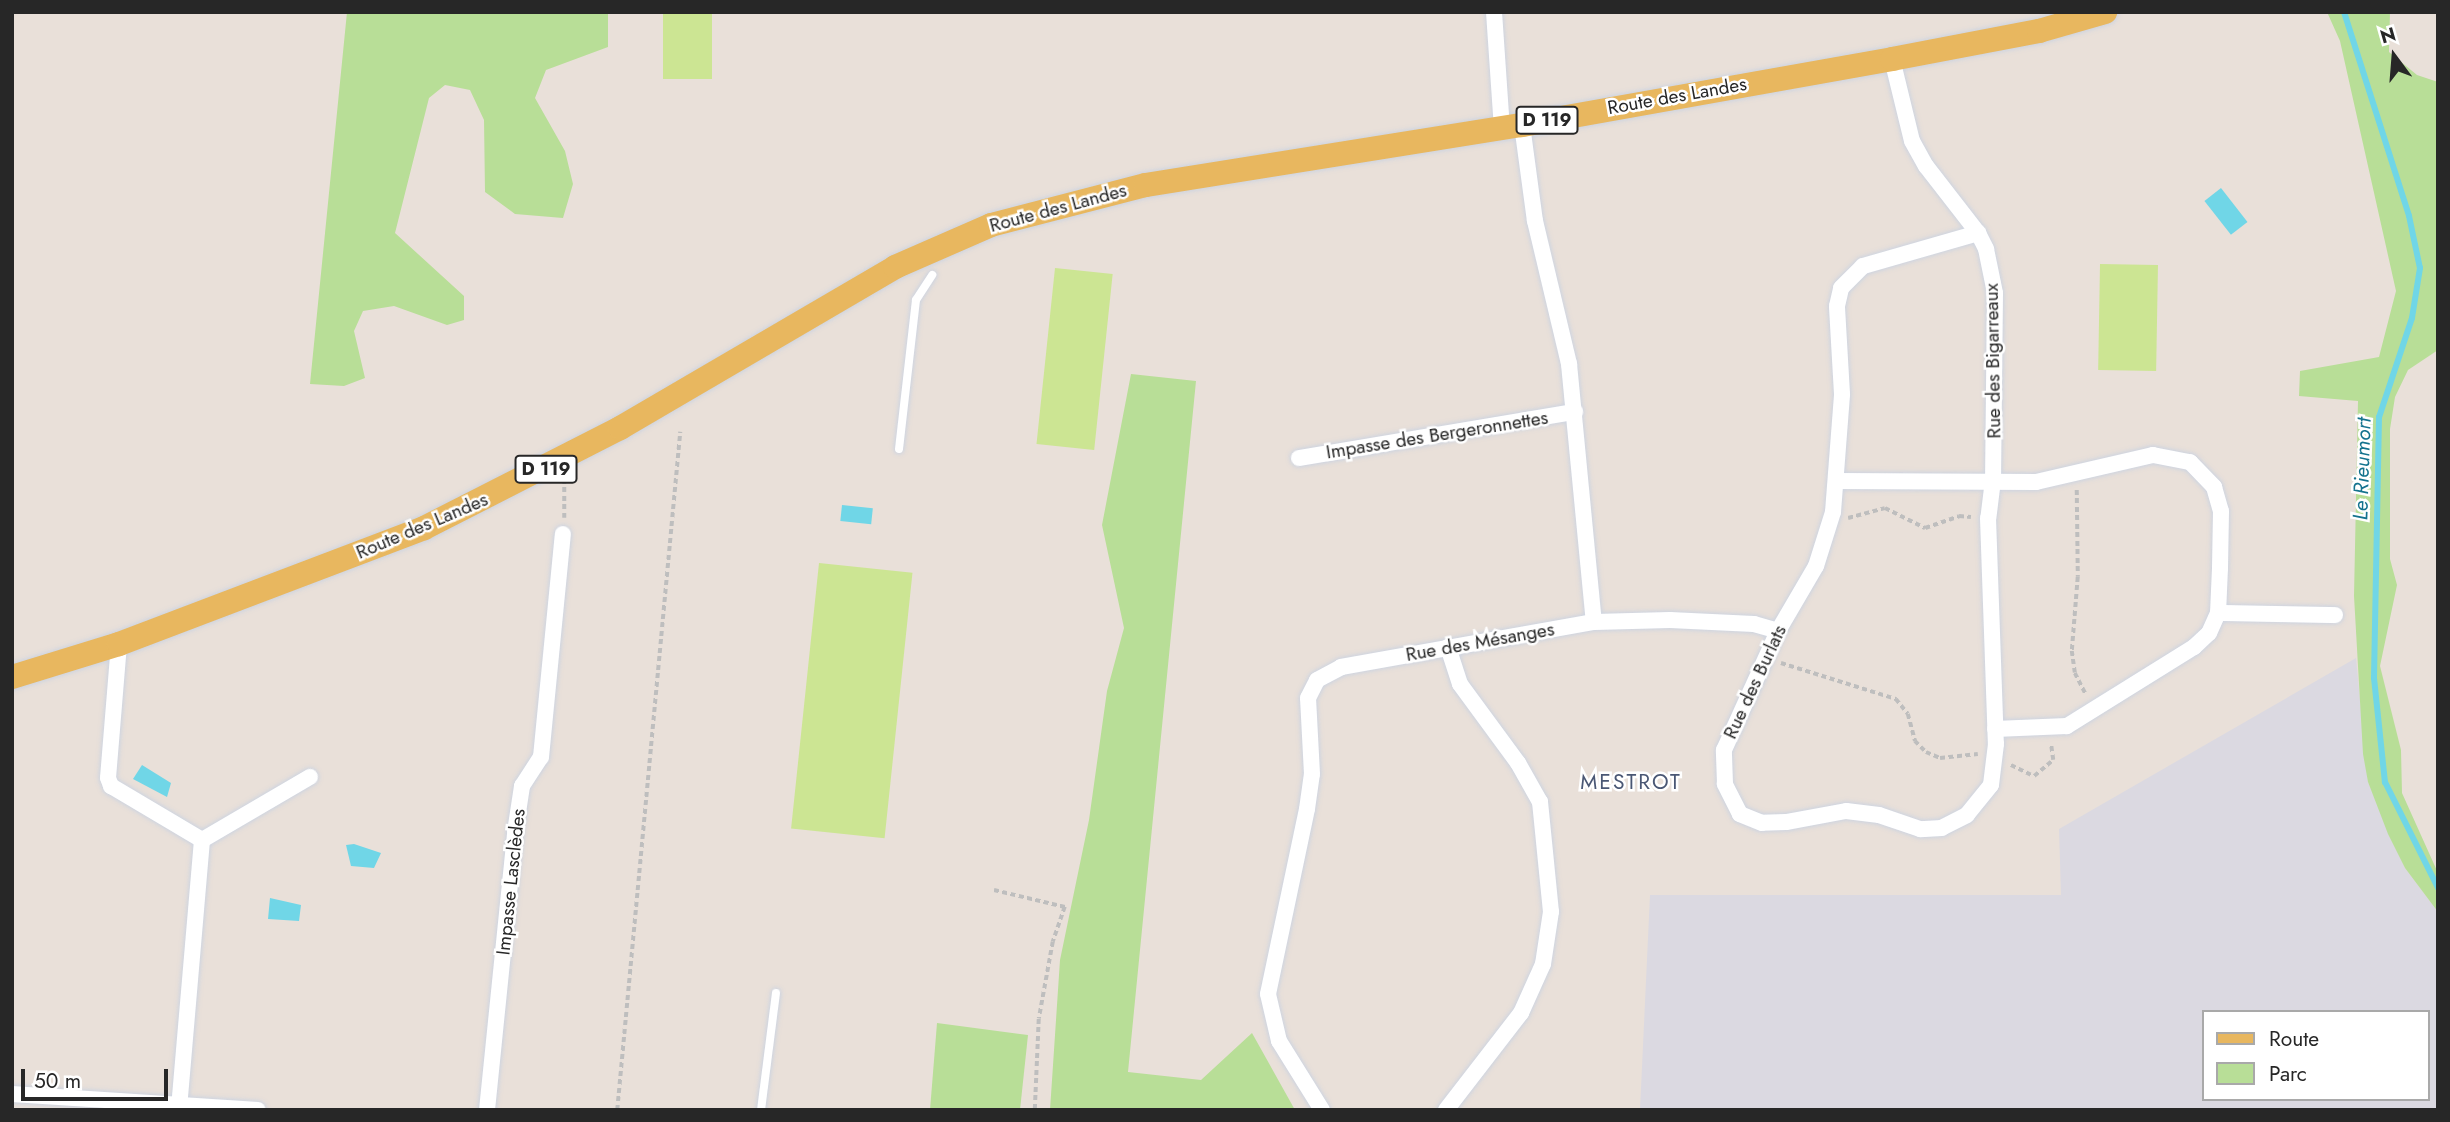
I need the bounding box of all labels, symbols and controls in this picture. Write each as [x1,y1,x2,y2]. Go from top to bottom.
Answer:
text: N [2377,20,2399,50]
north arrow [2359,21,2429,91]
street label: Route des Landes [1606,73,1748,119]
road number: D 119 [1516,106,1578,134]
street label: Route des Landes [987,179,1129,237]
street label: Rue des Bigarreaux [1980,283,2006,439]
street label: Impasse des Bergeronnettes [1324,406,1550,464]
water label: Le Rieumort [2348,417,2376,521]
road number: D 119 [514,454,578,484]
street label: Route des Landes [353,488,491,564]
street label: Rue des Mésanges [1404,618,1556,666]
street label: Rue des Burlats [1719,621,1791,743]
district label: MESTROT [1581,769,1681,795]
street label: Impasse Lasclèdes [492,808,530,956]
legend [2202,1010,2429,1101]
text: Route [2269,1024,2319,1054]
scale bar [24,1056,172,1100]
text: Parc [2269,1059,2307,1089]
text: 50 m [34,1066,81,1096]

